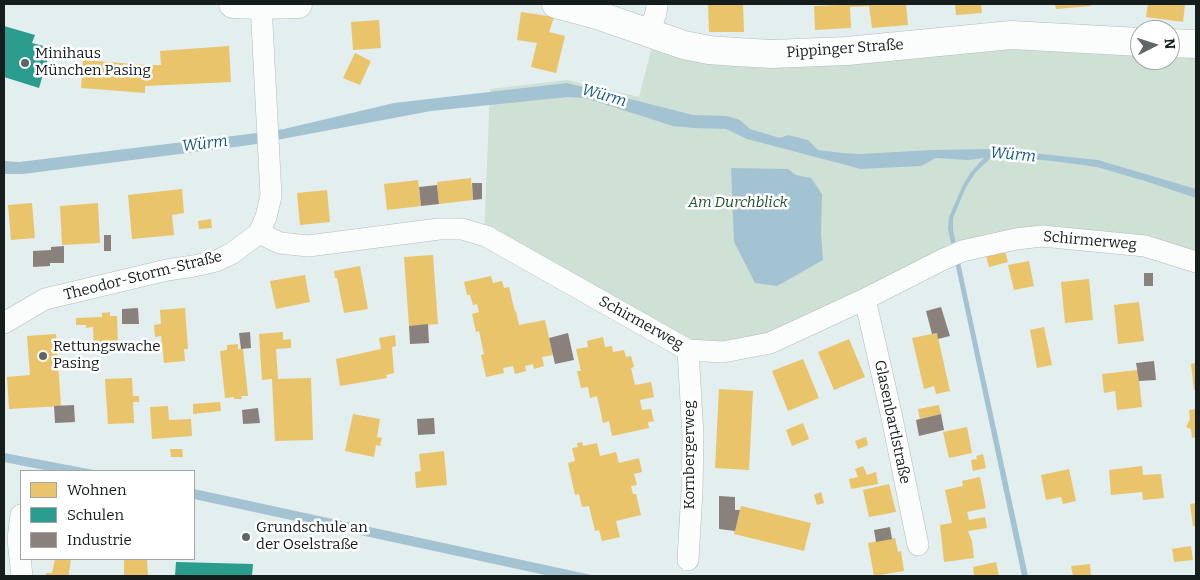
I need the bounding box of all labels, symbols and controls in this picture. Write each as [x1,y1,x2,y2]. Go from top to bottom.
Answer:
north arrow [1130,20,1180,70]
street label: Pippinger Straße [786,36,904,62]
text: N [1161,38,1178,50]
place label: Minihaus München Pasing [35,45,151,80]
marker: Minihaus München Pasing [19,57,31,69]
water label: Würm [579,80,629,112]
water label: Würm [181,132,229,156]
water label: Würm [989,143,1037,167]
park label: Am Durchblick [688,194,788,212]
street label: Schirmerweg [1042,228,1138,254]
street label: Theodor-Storm-Straße [62,248,224,304]
street label: Schirmerweg [596,292,686,354]
place label: Rettungswache Pasing [53,338,160,373]
marker: Rettungswache Pasing [37,350,49,362]
street label: Glasenbartlstraße [870,359,914,485]
street label: Kornbergerweg [681,400,699,510]
legend [20,470,195,560]
text: Wohnen [67,481,126,499]
text: Schulen [67,506,124,524]
place label: Grundschule an der Oselstraße [256,519,368,554]
text: Industrie [67,531,132,549]
marker: Grundschule an der Oselstraße [240,531,252,543]

